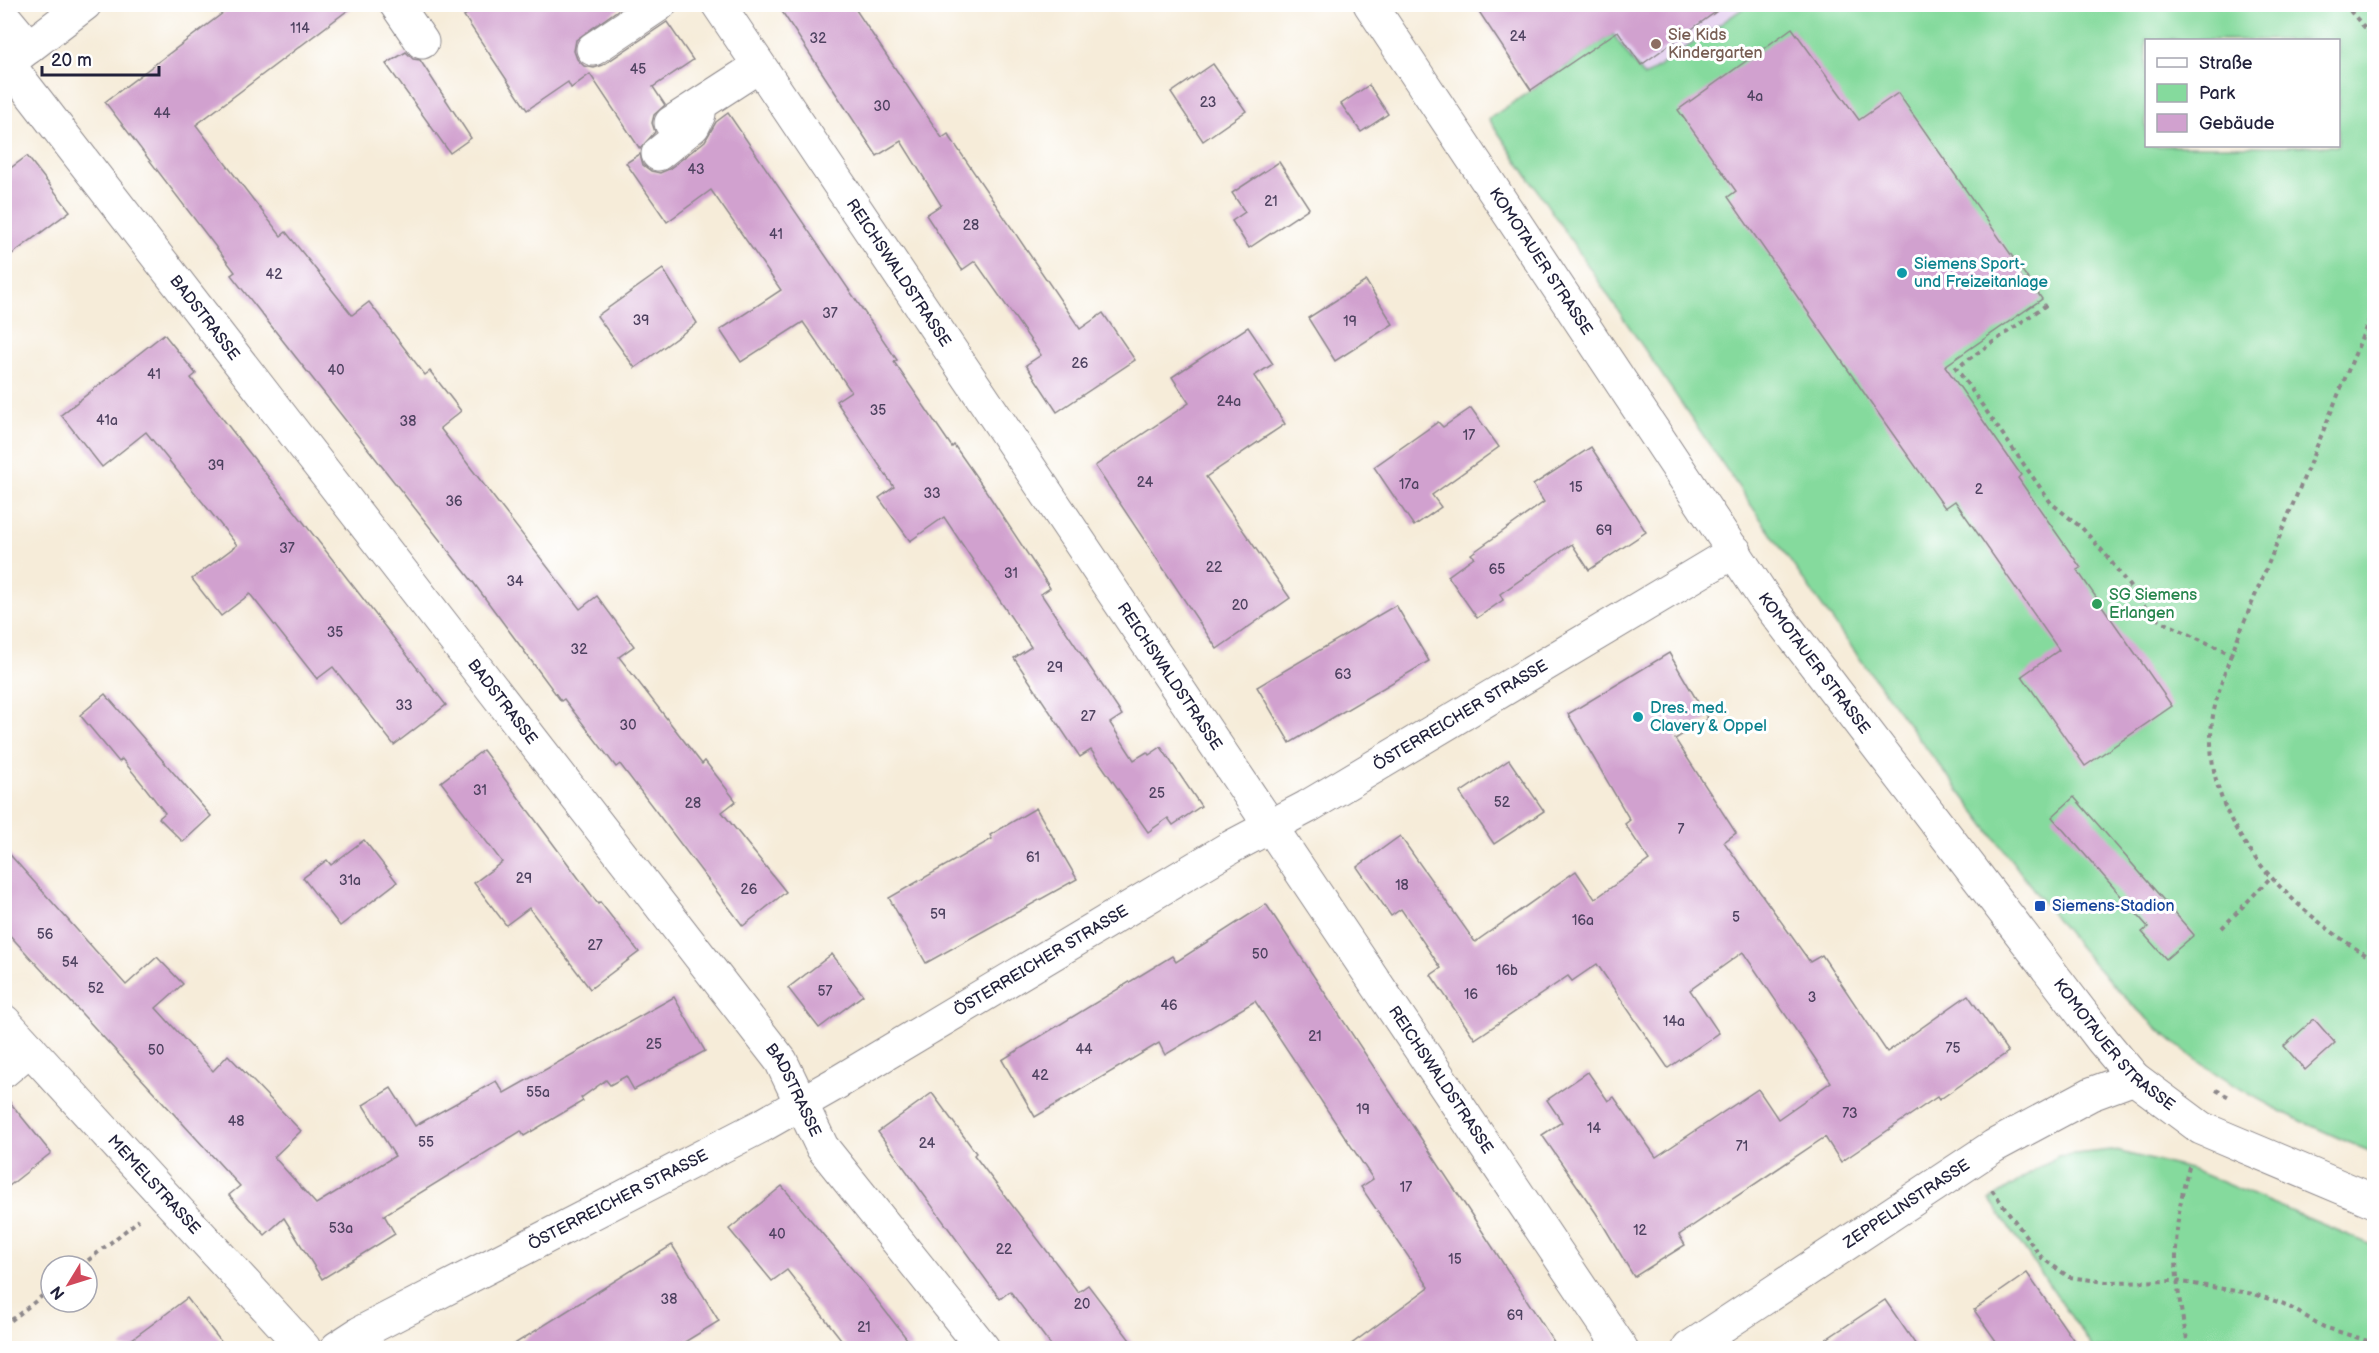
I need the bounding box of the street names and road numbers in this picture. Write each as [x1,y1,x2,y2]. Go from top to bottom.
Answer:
street label: KOMOTAUER STRASSE [1485,184,1597,339]
street label: REICHSWALDSTRASSE [842,196,955,350]
street label: BADSTRASSE [166,271,244,364]
street label: KOMOTAUER STRASSE [1754,589,1874,738]
street label: REICHSWALDSTRASSE [1113,599,1226,754]
street label: BADSTRASSE [464,655,541,748]
street label: ÖSTERREICHER STRASSE [1369,656,1551,775]
street label: ÖSTERREICHER STRASSE [949,901,1132,1020]
street label: KOMOTAUER STRASSE [2049,975,2179,1115]
street label: REICHSWALDSTRASSE [1384,1002,1497,1157]
street label: BADSTRASSE [761,1040,825,1140]
street label: MEMELSTRASSE [104,1131,204,1238]
street label: ÖSTERREICHER STRASSE [524,1145,711,1254]
street label: ZEPPELINSTRASSE [1839,1155,1973,1253]

